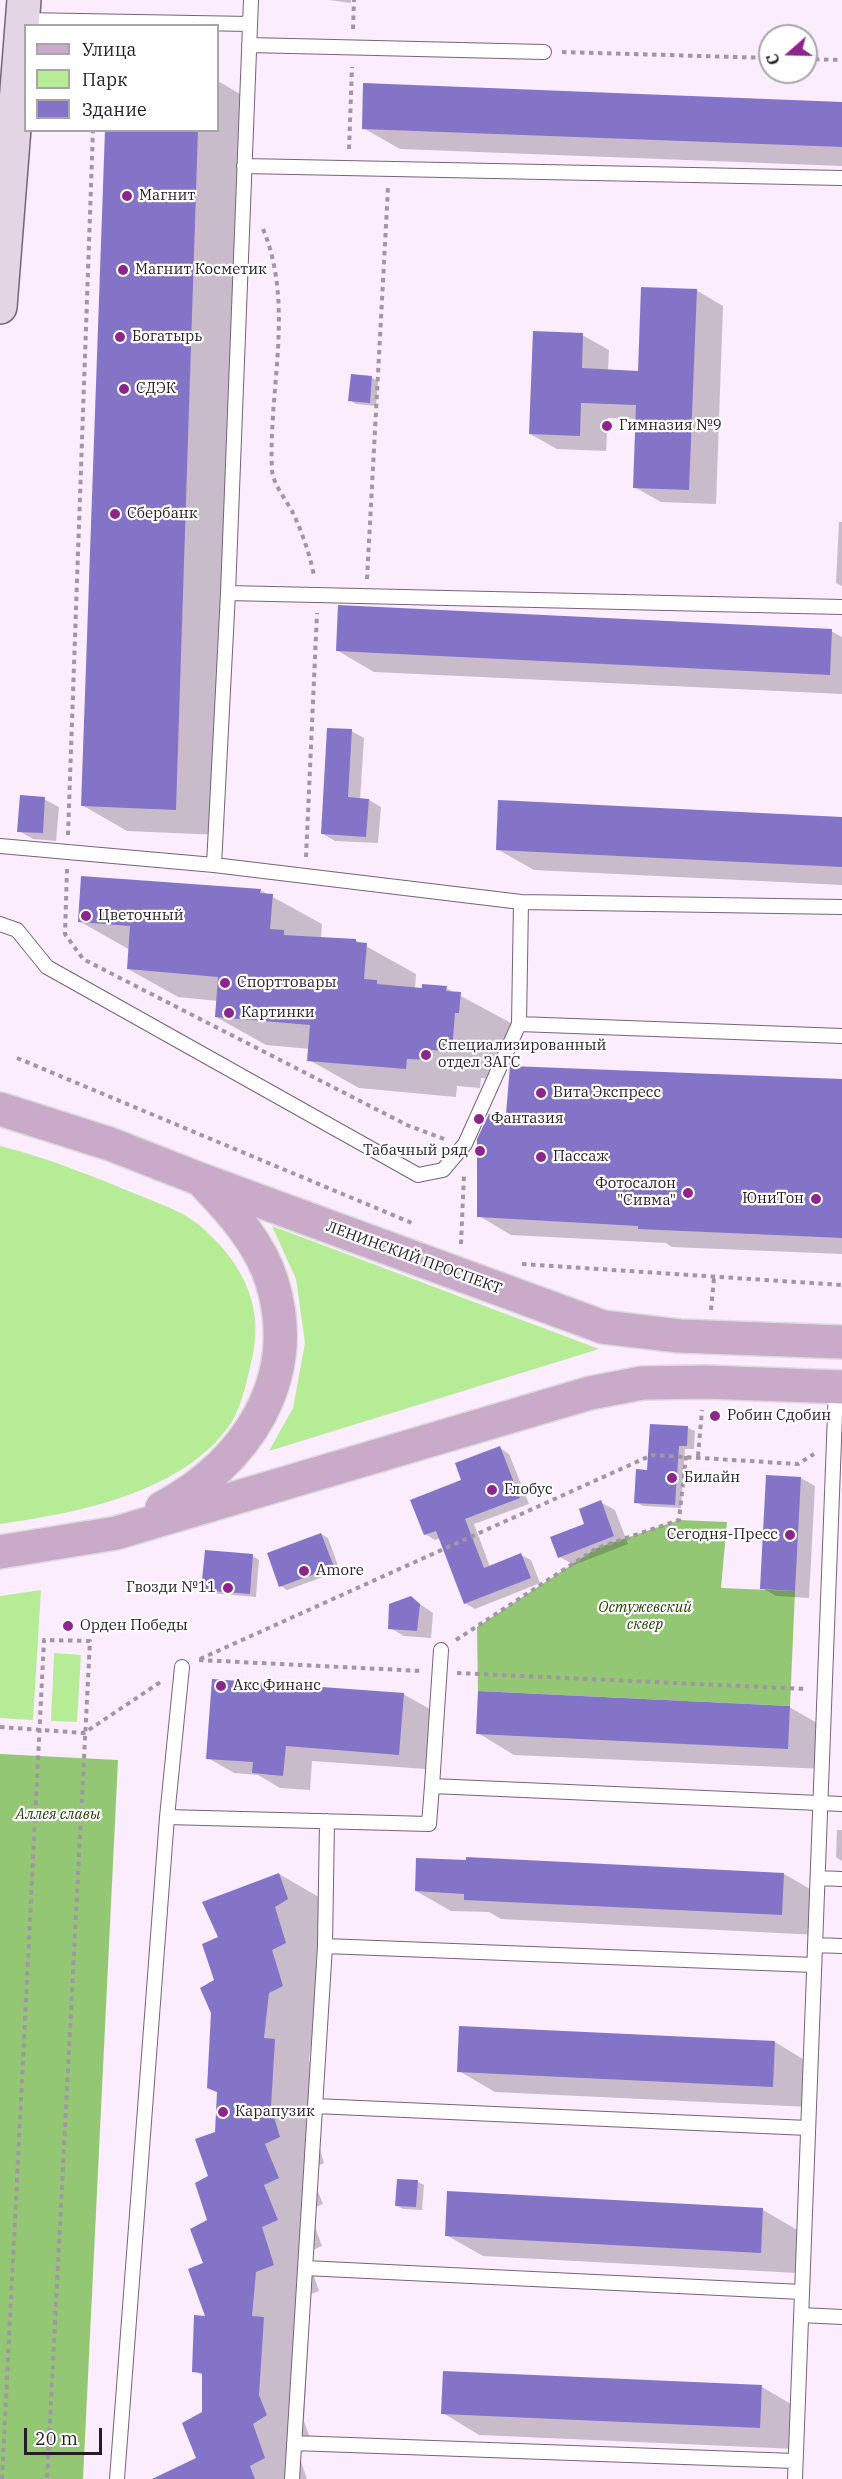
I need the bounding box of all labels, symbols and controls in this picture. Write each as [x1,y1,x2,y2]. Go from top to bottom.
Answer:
legend [24,24,219,132]
north arrow [758,24,818,84]
text: Улица [82,38,136,61]
text: С [762,51,784,68]
text: Парк [82,68,128,91]
text: Здание [82,98,147,121]
place label: Магнит [139,187,195,205]
marker: Магнит [120,189,134,203]
place label: Магнит Косметик [135,261,267,279]
marker: Магнит Косметик [116,263,130,277]
place label: Богатырь [132,328,202,346]
marker: Богатырь [113,330,127,344]
place label: СДЭК [136,380,176,398]
marker: СДЭК [117,382,131,396]
place label: Гимназия №9 [619,417,722,435]
marker: Гимназия №9 [600,419,614,433]
place label: Сбербанк [127,505,197,523]
marker: Сбербанк [108,507,122,521]
place label: Цветочный [98,907,184,925]
marker: Цветочный [79,909,93,923]
place label: Спорттовары [237,974,336,992]
marker: Спорттовары [218,976,232,990]
place label: Картинки [241,1004,315,1022]
marker: Картинки [222,1006,236,1020]
place label: Специализированный отдел ЗАГС [438,1037,606,1072]
marker: Специализированный отдел ЗАГС [419,1048,433,1062]
place label: Вита Экспресс [553,1084,661,1102]
marker: Вита Экспресс [534,1086,548,1100]
place label: Фантазия [491,1110,564,1128]
marker: Фантазия [472,1112,486,1126]
place label: Табачный ряд [363,1142,468,1160]
marker: Табачный ряд [473,1144,487,1158]
place label: Пассаж [553,1148,608,1166]
marker: Пассаж [534,1150,548,1164]
place label: Фотосалон "Сивма" [595,1175,676,1210]
marker: Фотосалон "Сивма" [681,1186,695,1200]
place label: ЮниТон [742,1190,804,1208]
marker: ЮниТон [809,1192,823,1206]
street label: ЛЕНИНСКИЙ ПРОСПЕКТ [324,1218,504,1298]
place label: Робин Сдобин [727,1407,831,1425]
marker: Робин Сдобин [708,1409,722,1423]
place label: Билайн [684,1469,740,1487]
marker: Билайн [665,1471,679,1485]
place label: Глобус [504,1481,553,1499]
marker: Глобус [485,1483,499,1497]
place label: Сегодня-Пресс [667,1526,778,1544]
marker: Сегодня-Пресс [783,1528,797,1542]
place label: Amore [316,1562,364,1580]
marker: Amore [297,1564,311,1578]
place label: Гвозди №11 [126,1579,216,1597]
marker: Гвозди №11 [221,1581,235,1595]
park label: Остужевский сквер [598,1599,692,1634]
place label: Орден Победы [80,1617,188,1635]
marker: Орден Победы [61,1619,75,1633]
place label: Акс Финанс [233,1677,321,1695]
marker: Акс Финанс [214,1679,228,1693]
park label: Аллея славы [16,1806,100,1824]
place label: Карапузик [235,2103,315,2121]
marker: Карапузик [216,2105,230,2119]
scale bar [27,2416,105,2454]
text: 20 m [35,2427,78,2450]

